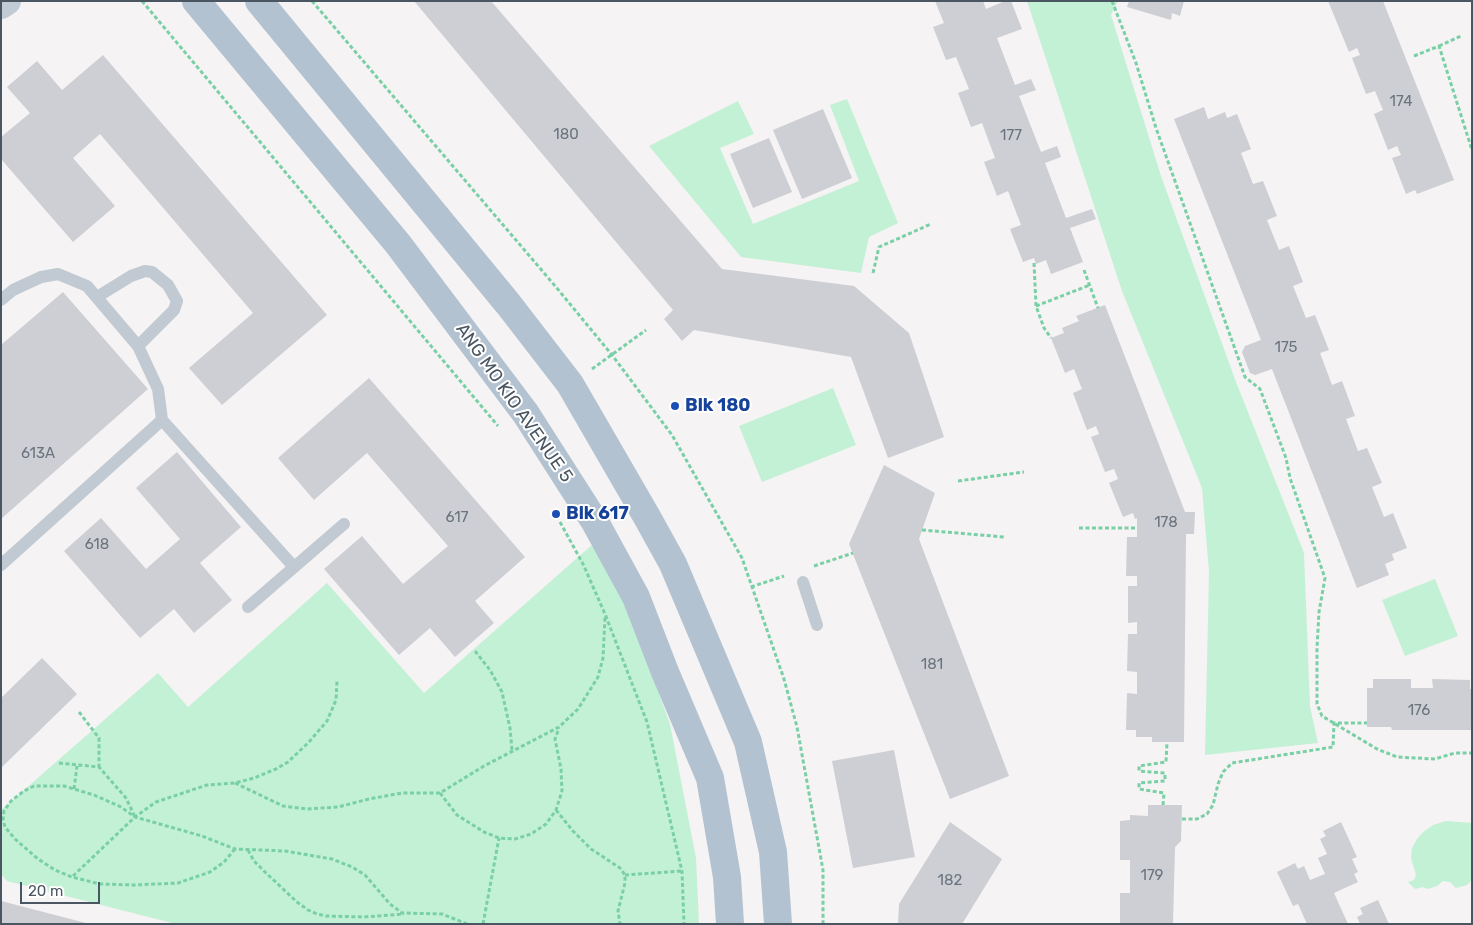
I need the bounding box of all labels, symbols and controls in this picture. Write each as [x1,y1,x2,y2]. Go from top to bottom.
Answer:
house number: 174 [1390,93,1412,111]
house number: 180 [553,126,579,144]
house number: 177 [1000,127,1022,145]
street label: ANG MO KIO AVENUE 5 [451,319,577,487]
house number: 175 [1274,339,1298,357]
place label: Blk 180 [685,395,751,417]
marker: Blk 180 [669,400,681,412]
house number: 613A [21,445,55,463]
place label: Blk 617 [566,503,629,525]
marker: Blk 617 [550,508,562,520]
house number: 617 [446,509,468,527]
house number: 178 [1154,514,1178,532]
house number: 618 [85,536,109,554]
house number: 181 [921,656,943,674]
house number: 176 [1408,702,1430,720]
house number: 179 [1140,867,1164,885]
scale bar [22,872,102,904]
house number: 182 [938,872,962,890]
text: 20 m [28,882,63,900]

